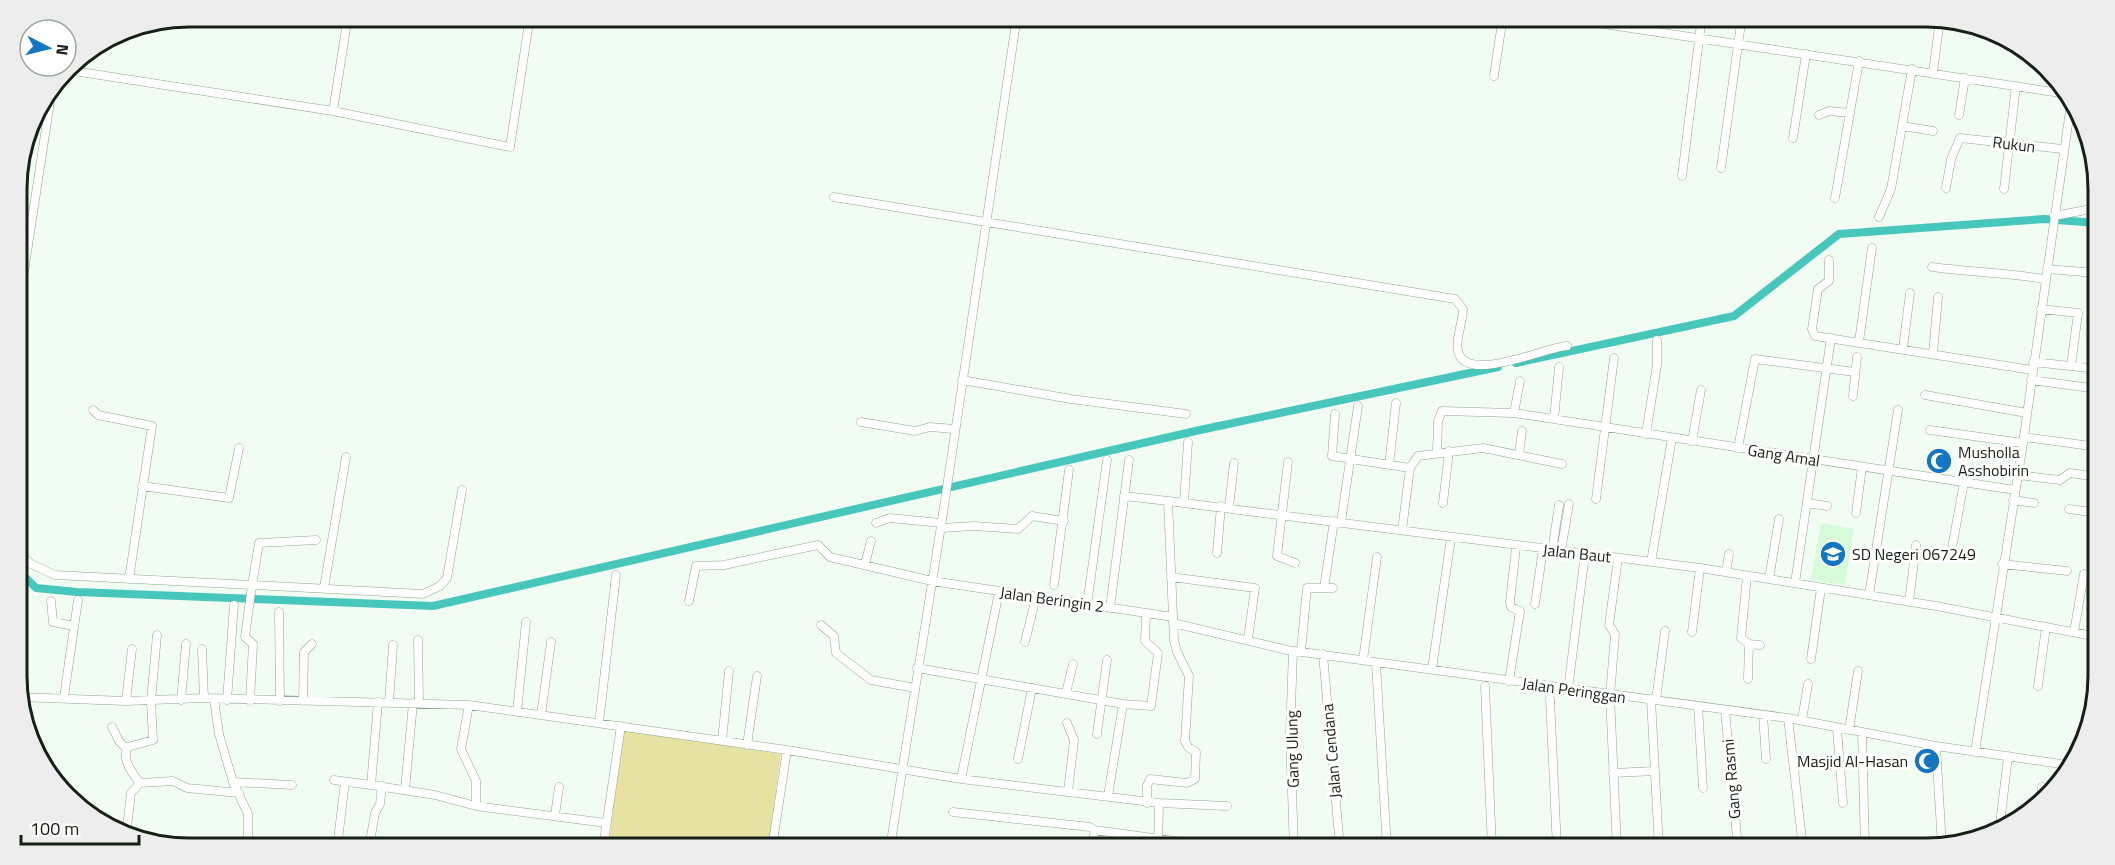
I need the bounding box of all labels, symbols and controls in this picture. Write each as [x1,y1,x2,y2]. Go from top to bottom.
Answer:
north arrow [18,18,78,78]
text: N [50,43,75,57]
street label: Rukun [1991,129,2037,159]
street label: Gang Amal [1746,437,1822,473]
place label: Musholla Asshobirin [1958,440,2029,482]
mosque icon: Musholla Asshobirin [1924,446,1954,476]
street label: Jalan Baut [1542,537,1613,569]
school or university icon: SD Negeri 067249 [1818,539,1848,569]
place label: SD Negeri 067249 [1852,542,1976,566]
street label: Jalan Beringin 2 [998,580,1106,618]
street label: Jalan Peringgan [1521,671,1627,709]
street label: Jalan Cendana [1315,703,1347,799]
street label: Gang Ulung [1279,710,1305,788]
street label: Gang Rasmi [1716,738,1746,820]
mosque icon: Masjid Al-Hasan [1912,746,1942,776]
place label: Masjid Al-Hasan [1797,749,1908,773]
scale bar [21,808,140,846]
text: 100 m [30,815,79,842]

